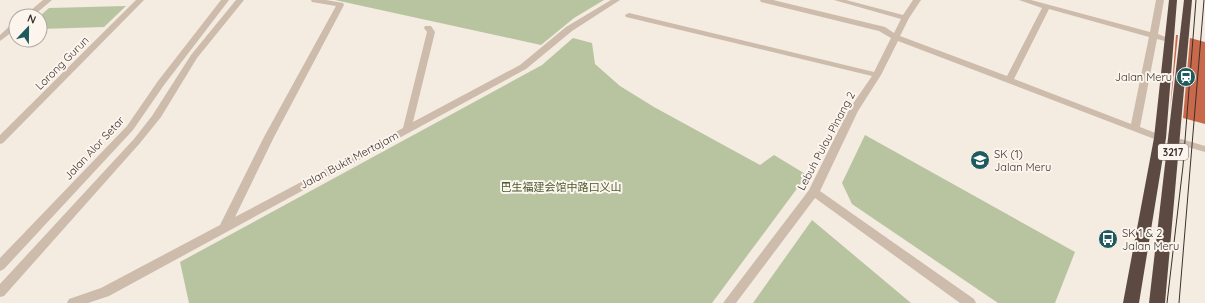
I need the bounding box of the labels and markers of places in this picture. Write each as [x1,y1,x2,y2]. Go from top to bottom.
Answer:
station icon: Jalan Meru [1175,66,1197,88]
place label: Jalan Meru [1115,70,1172,84]
place label: SK (1) Jalan Meru [994,147,1051,174]
school or university icon: SK (1) Jalan Meru [969,149,991,171]
place label: SK 1 & 2 Jalan Meru [1122,226,1179,253]
bus stop icon: SK 1 & 2 Jalan Meru [1097,228,1119,250]

